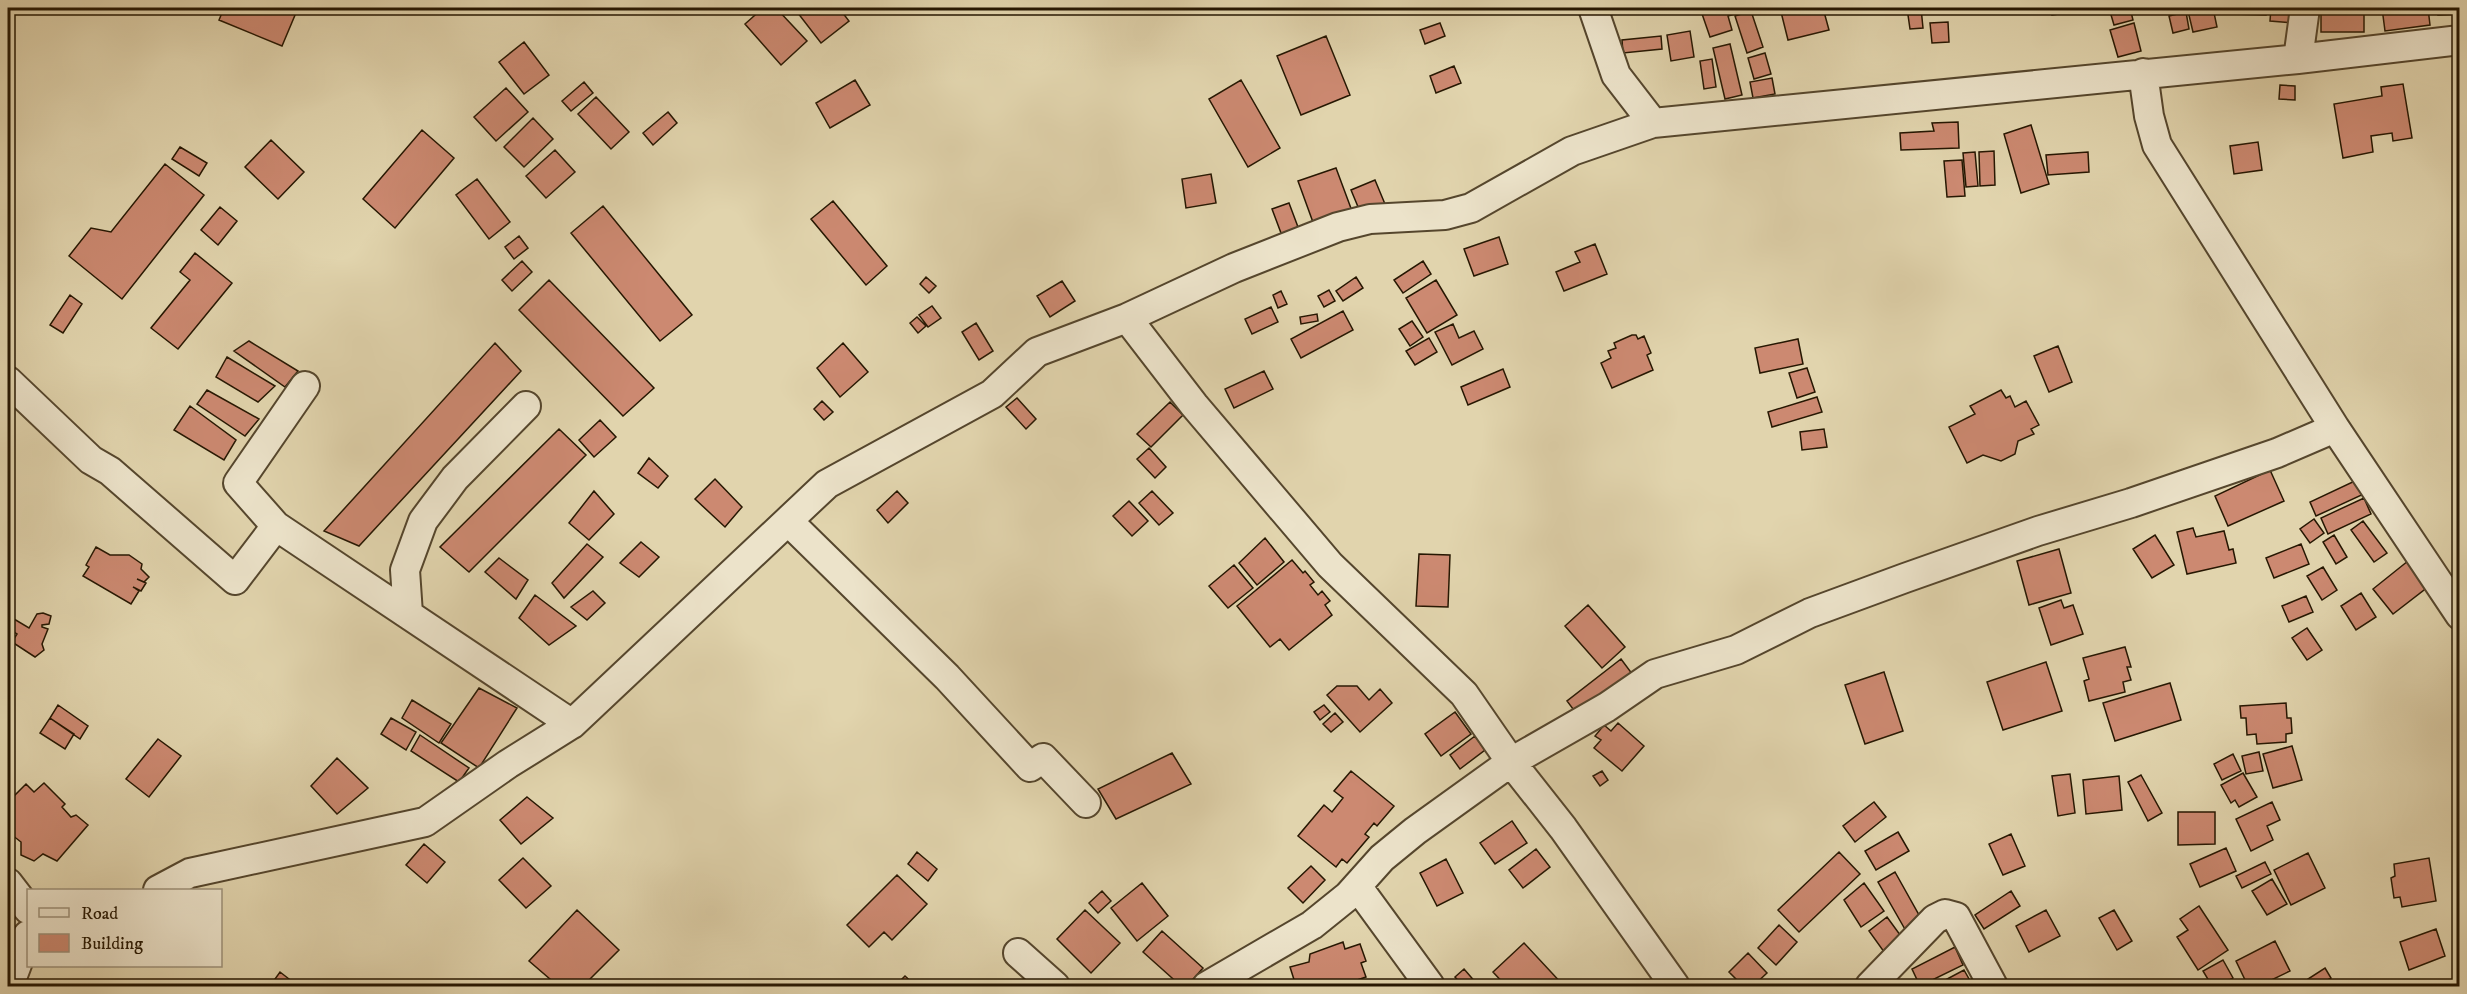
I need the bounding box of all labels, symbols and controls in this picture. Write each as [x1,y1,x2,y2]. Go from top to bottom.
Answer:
legend [27,889,222,967]
text: Road [81,903,118,925]
text: Building [81,933,143,955]

